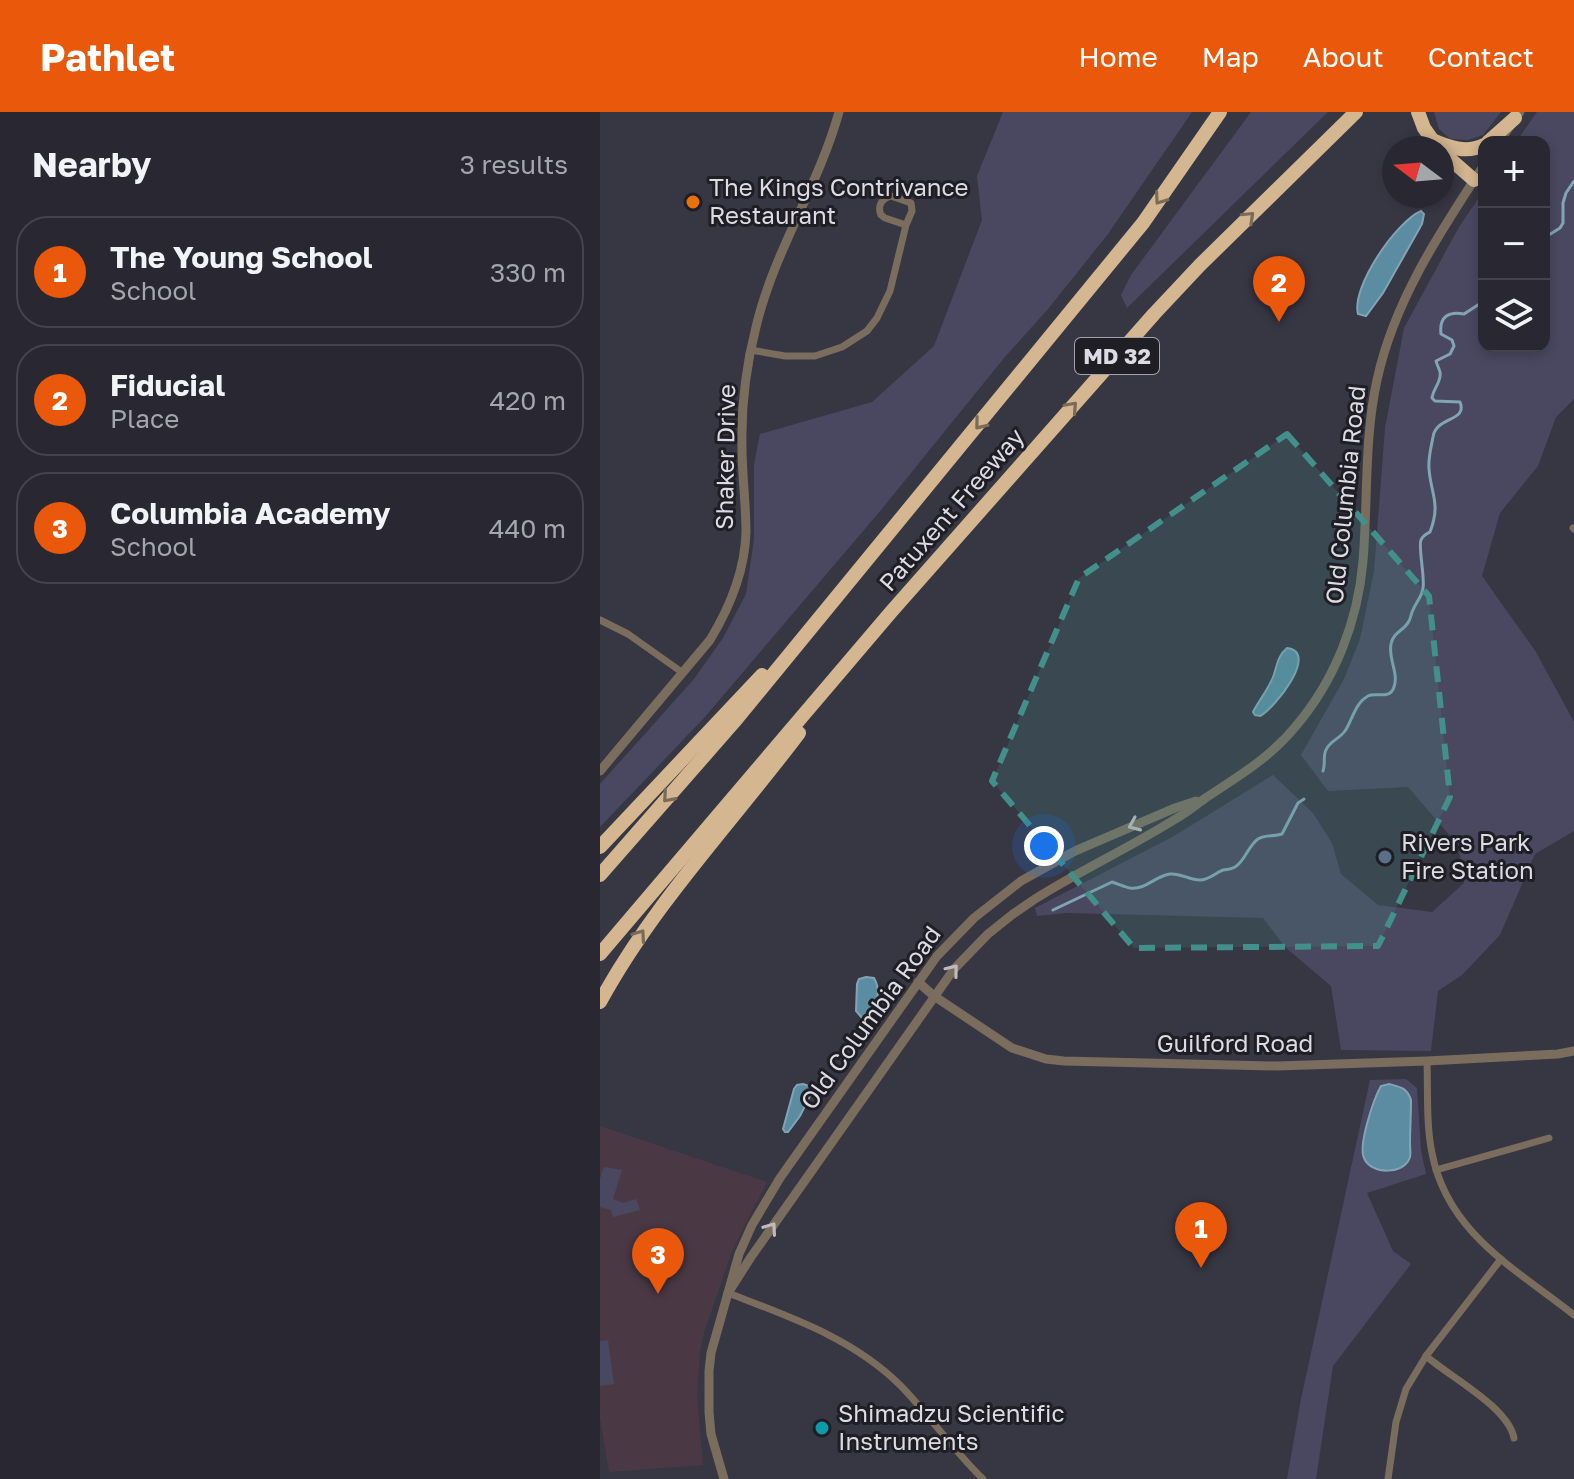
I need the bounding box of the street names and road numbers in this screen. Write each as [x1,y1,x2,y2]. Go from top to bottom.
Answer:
road number: MD 32 [1075,338,1159,374]
street label: Shaker Drive [709,384,740,530]
street label: Old Columbia Road [1319,384,1370,606]
street label: Patuxent Freeway [872,422,1029,596]
street label: Old Columbia Road [793,920,946,1115]
street label: Guilford Road [1157,1028,1313,1057]

